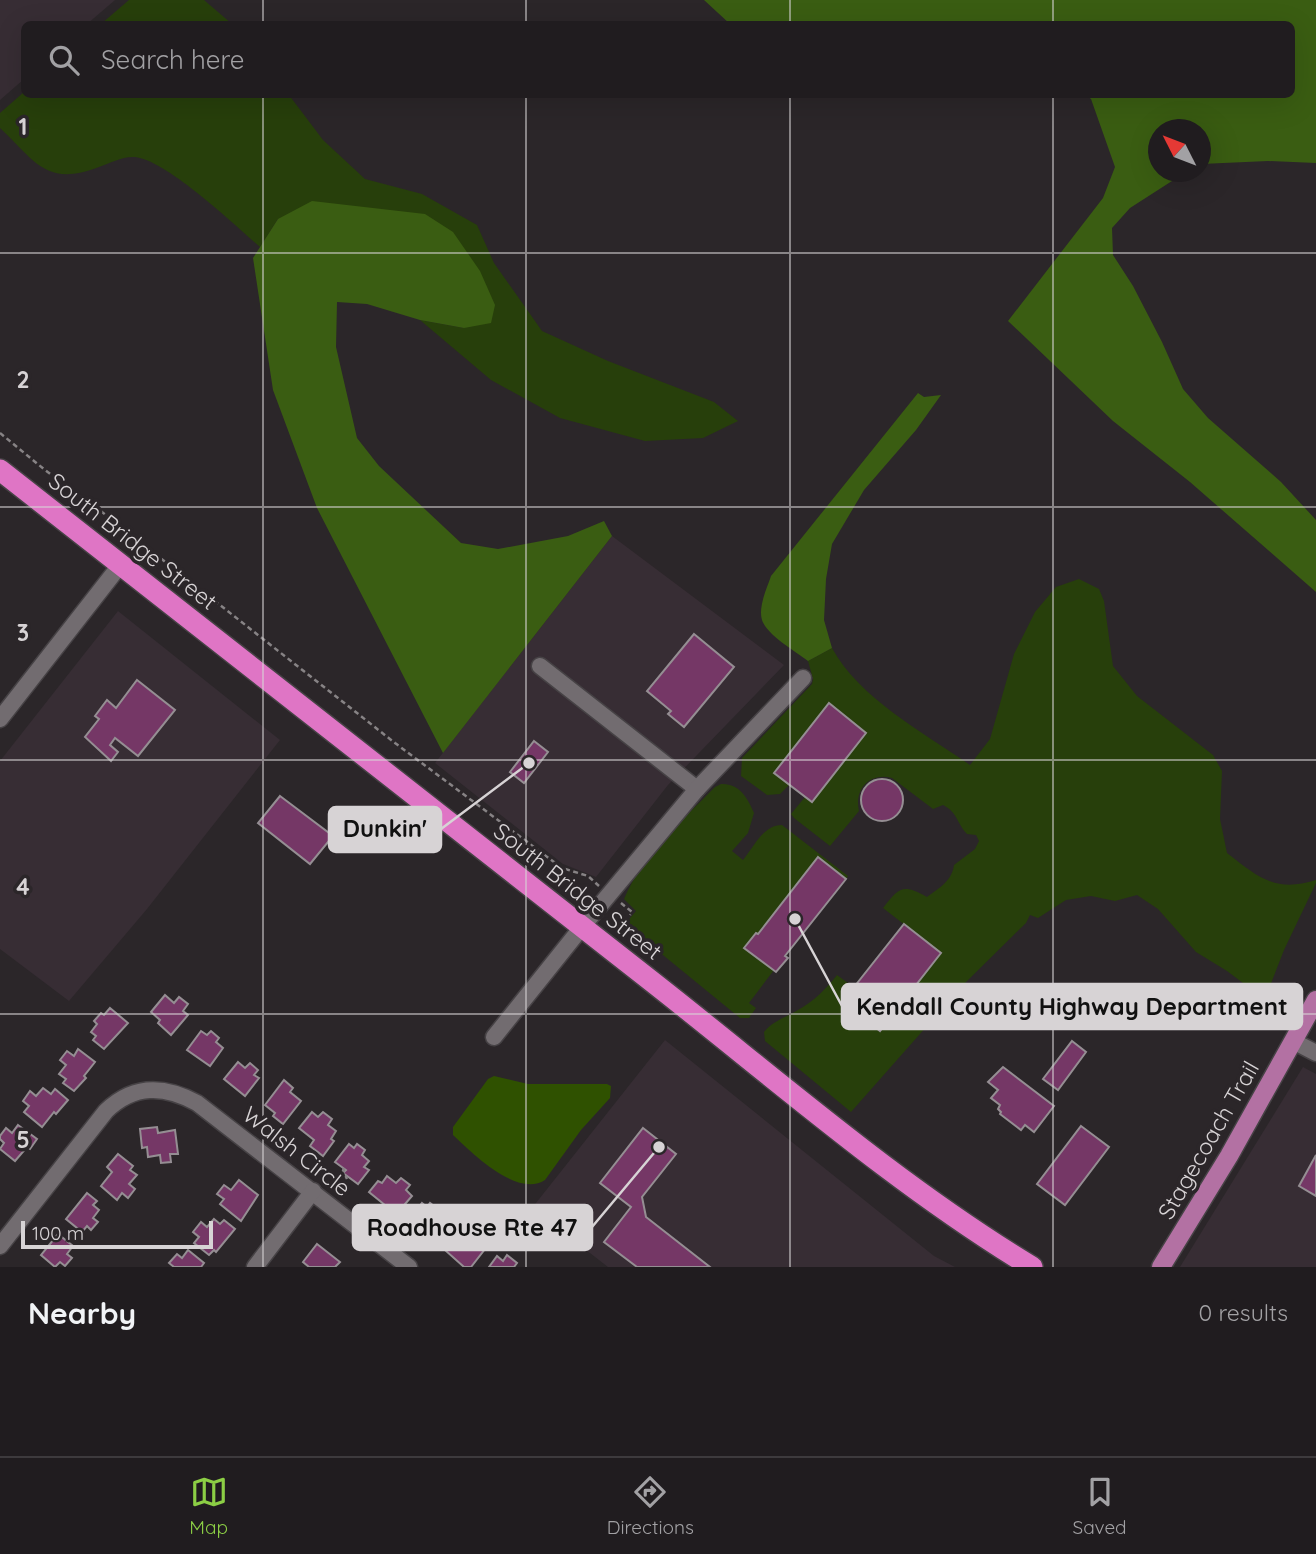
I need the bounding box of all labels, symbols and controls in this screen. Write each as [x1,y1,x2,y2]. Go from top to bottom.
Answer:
search box [21,21,1295,98]
icon: search [45,41,83,79]
text: Search here [101,43,245,76]
text: 1 [19,112,27,141]
north arrow [1148,119,1211,182]
text: 2 [16,365,30,394]
street label: South Bridge Street [43,466,223,616]
text: 3 [17,618,29,647]
callout: Dunkin' [329,807,441,852]
text: Dunkin' [343,813,427,843]
street label: South Bridge Street [488,816,668,966]
text: 4 [16,872,30,901]
callout: Kendall County Highway Department [842,984,1302,1029]
text: Kendall County Highway Department [856,991,1288,1021]
street label: Stagecoach Trail [1151,1056,1265,1224]
street label: Walsh Circle [237,1100,357,1202]
text: 5 [16,1125,30,1154]
callout: Roadhouse Rte 47 [353,1205,592,1250]
text: Roadhouse Rte 47 [367,1212,577,1242]
scale bar [21,1218,214,1250]
text: 100 m [32,1221,84,1245]
text: Nearby [28,1294,136,1332]
text: 0 results [1199,1298,1288,1327]
tab: Map [189,1473,228,1539]
tab: Directions [607,1473,694,1539]
tab: Saved [1072,1473,1127,1539]

